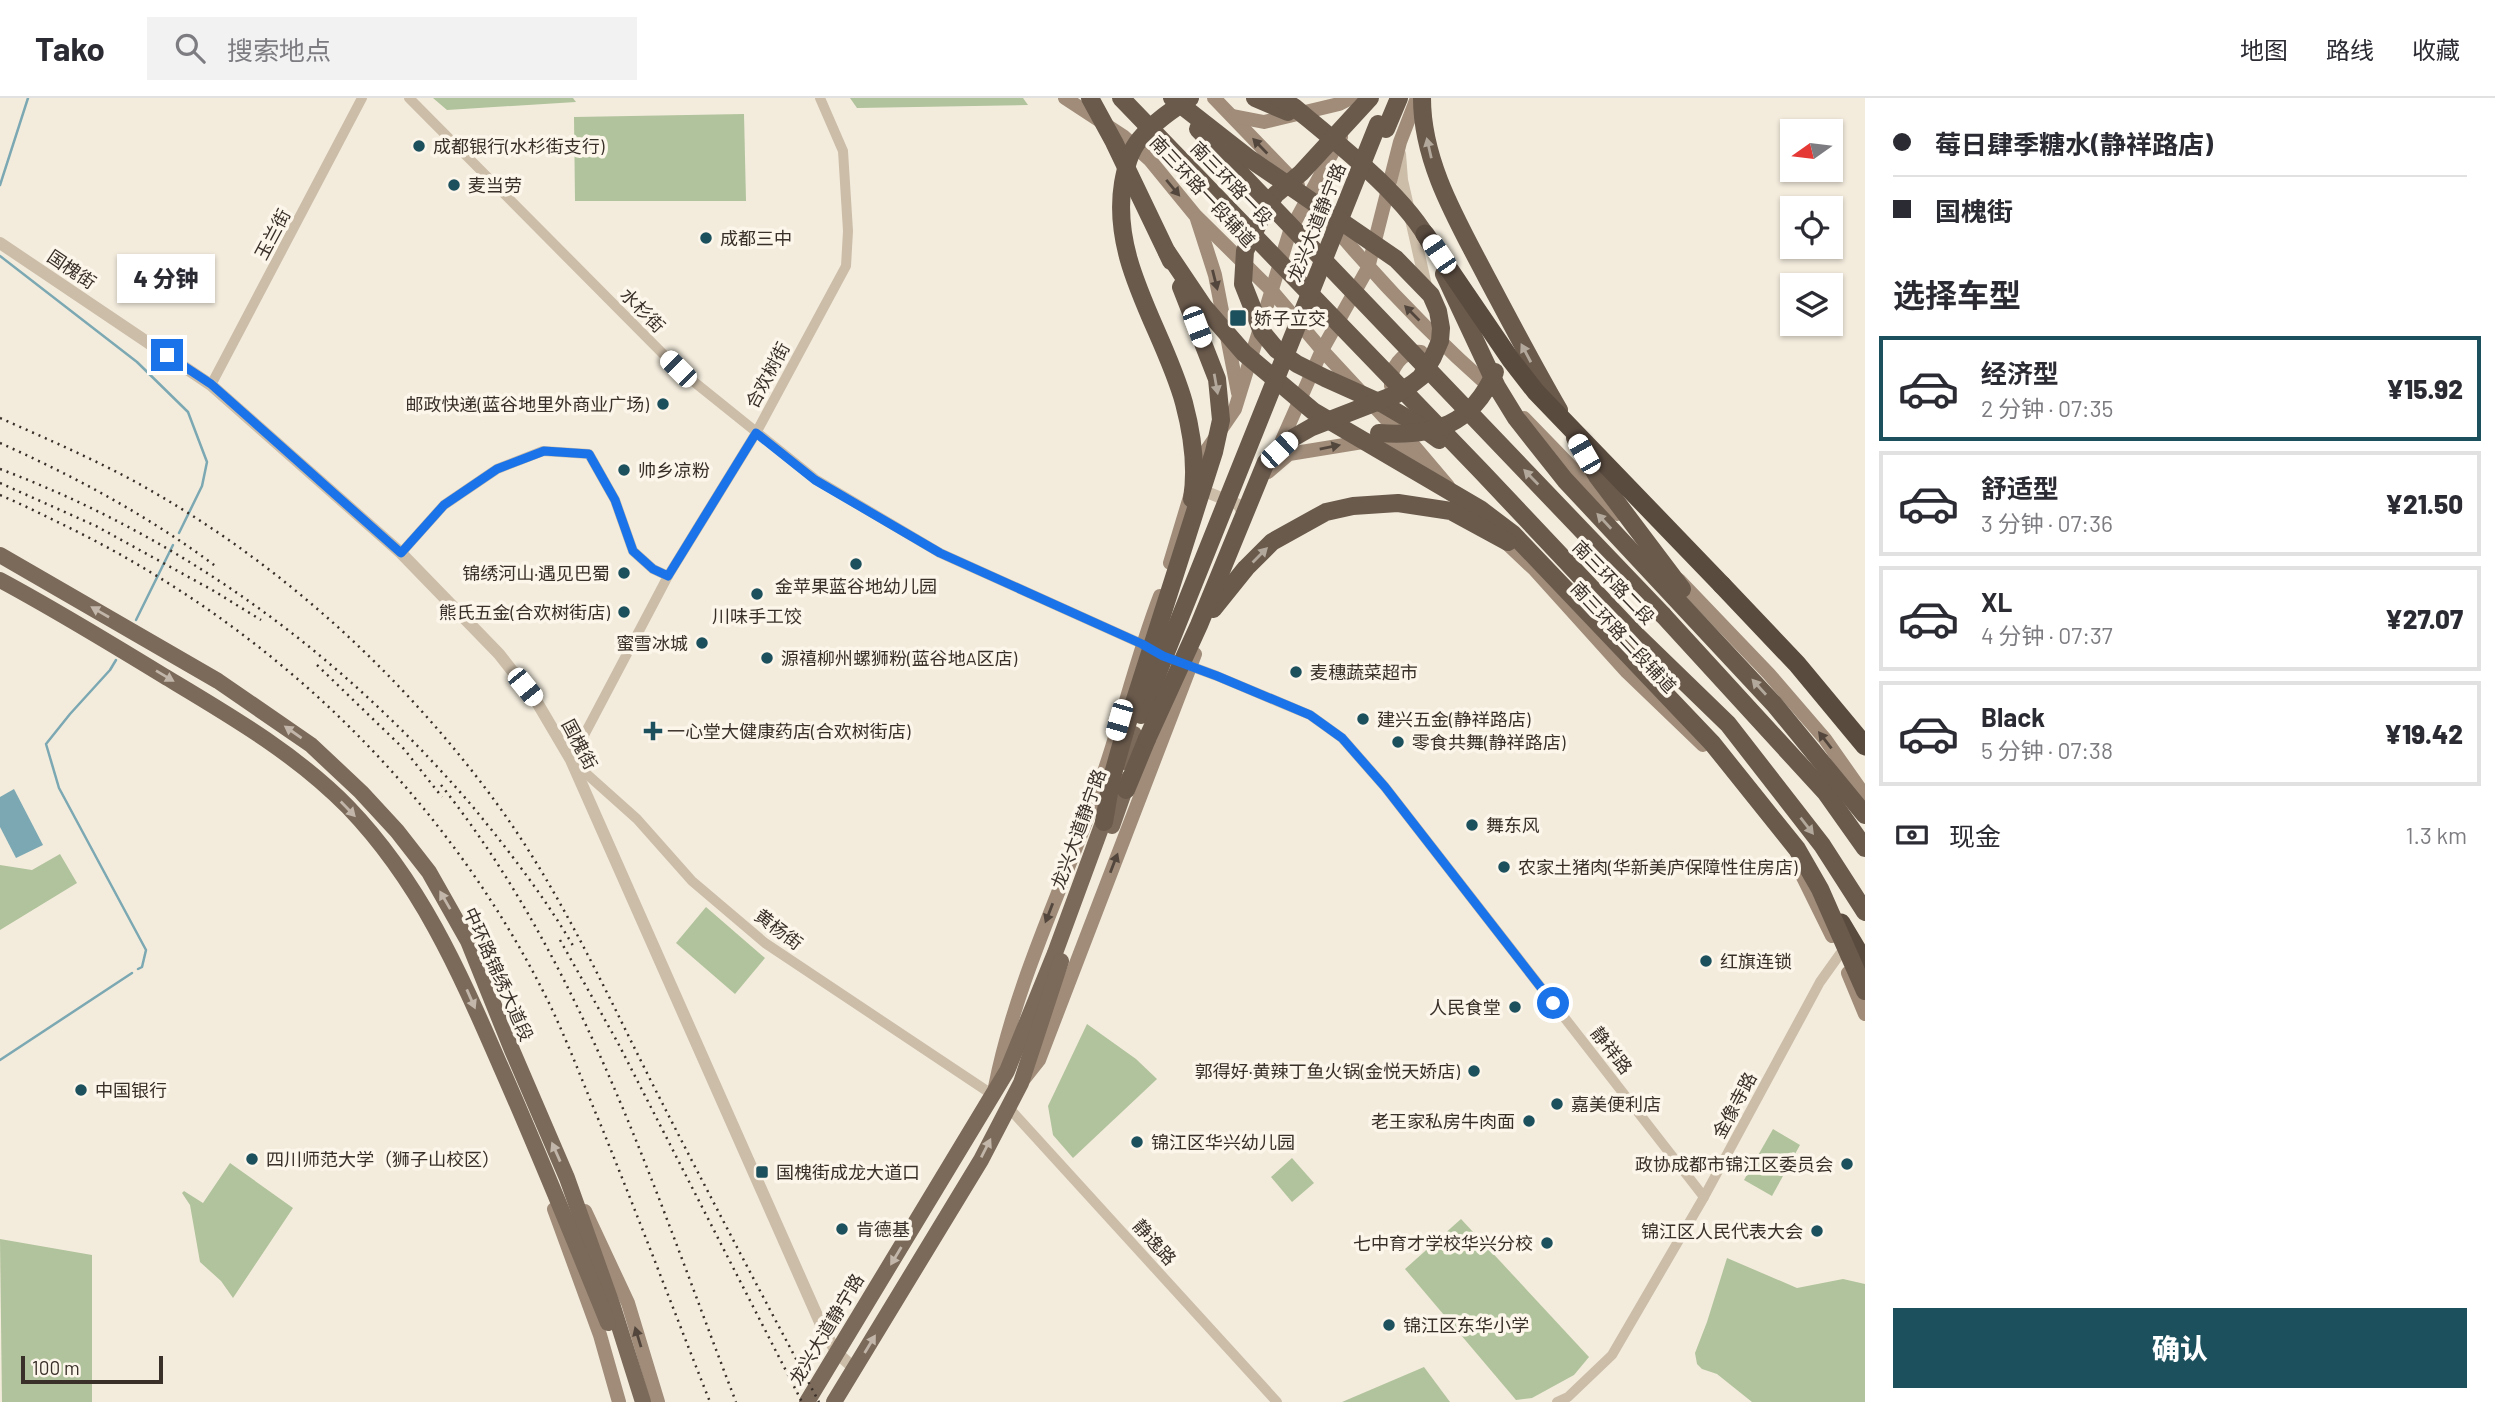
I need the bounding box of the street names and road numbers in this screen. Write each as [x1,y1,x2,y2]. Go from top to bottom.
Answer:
street label: 南三环路一段辅道 [1146,131,1260,251]
street label: 南三环路一段 [1187,137,1277,229]
street label: 龙兴大道静宁路 [1282,159,1350,285]
street label: 玉兰街 [250,205,294,263]
street label: 国槐街 [43,245,101,293]
street label: 水杉街 [616,283,670,337]
street label: 合欢树街 [740,338,794,412]
street label: 南三环路二段 [1569,536,1659,628]
street label: 南三环路二段辅道 [1567,577,1681,697]
street label: 国槐街 [558,715,602,773]
street label: 龙兴大道静宁路 [1046,766,1110,892]
street label: 中环路锦绣大道段 [460,904,538,1044]
street label: 黄杨街 [751,904,807,954]
street label: 静祥路 [1587,1022,1637,1078]
street label: 金像寺路 [1707,1068,1761,1142]
street label: 静逸路 [1129,1215,1181,1269]
street label: 龙兴大道静宁路 [784,1269,868,1389]

